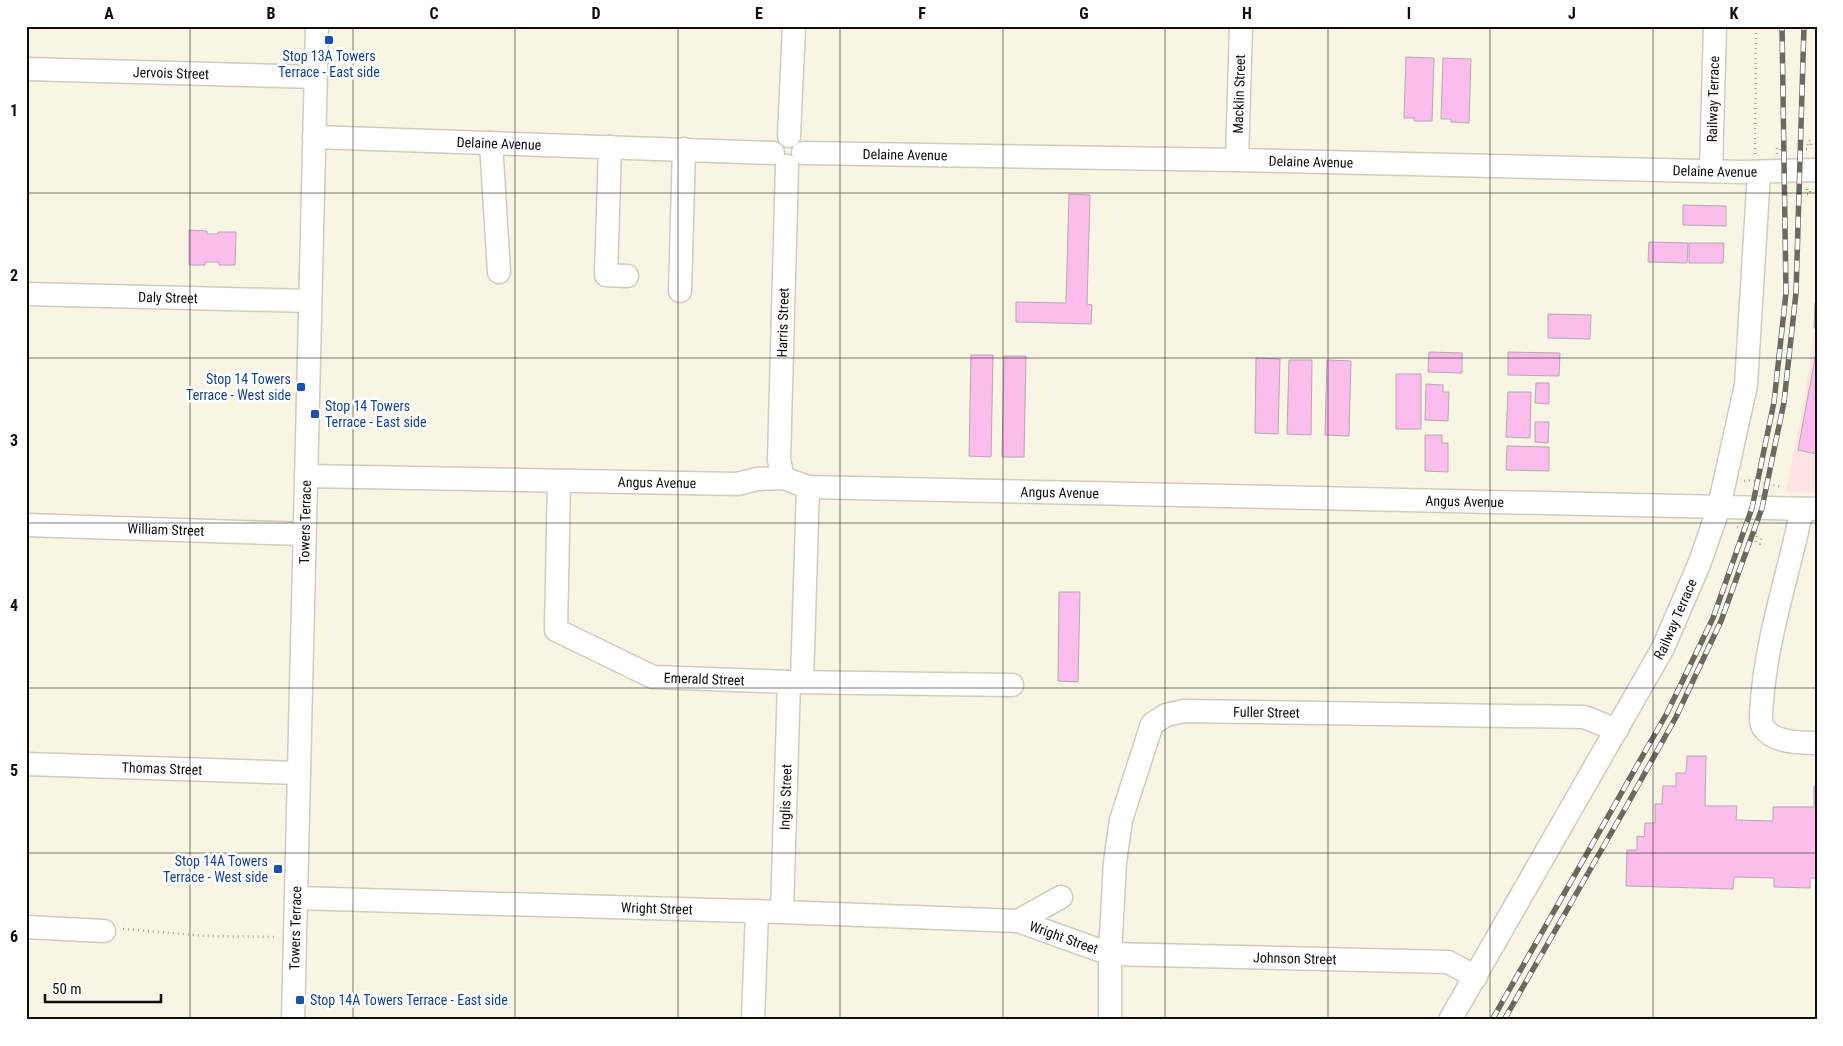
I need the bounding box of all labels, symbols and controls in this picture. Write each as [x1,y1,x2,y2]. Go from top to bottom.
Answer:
text: A [104,4,114,23]
text: B [267,4,276,23]
text: C [429,4,439,23]
text: D [591,4,601,23]
text: E [755,4,763,23]
text: F [918,4,926,23]
text: G [1079,4,1089,23]
text: H [1242,4,1252,23]
text: I [1407,4,1411,23]
text: J [1568,4,1576,23]
text: K [1730,4,1739,23]
marker: Stop 13A Towers Terrace - East side [323,34,335,46]
place label: Stop 13A Towers Terrace - East side [278,48,380,80]
street label: Macklin Street [1230,54,1248,134]
street label: Railway Terrace [1704,55,1722,142]
street label: Jervois Street [133,64,209,82]
text: 1 [10,101,18,120]
street label: Delaine Avenue [456,134,542,153]
street label: Delaine Avenue [863,146,948,163]
street label: Delaine Avenue [1268,153,1354,171]
street label: Delaine Avenue [1672,162,1758,180]
text: 2 [10,266,18,285]
street label: Harris Street [774,287,792,357]
street label: Daly Street [138,289,198,306]
place label: Stop 14 Towers Terrace - West side [186,371,291,403]
marker: Stop 14 Towers Terrace - West side [295,381,307,393]
place label: Stop 14 Towers Terrace - East side [325,398,427,430]
marker: Stop 14 Towers Terrace - East side [309,408,321,420]
text: 3 [10,431,18,450]
street label: Angus Avenue [618,474,697,491]
street label: Towers Terrace [296,479,314,564]
street label: Angus Avenue [1020,484,1100,501]
street label: Angus Avenue [1425,492,1504,510]
street label: William Street [127,520,205,539]
street label: Railway Terrace [1650,576,1700,662]
text: 4 [10,596,18,615]
street label: Emerald Street [663,669,745,688]
street label: Fuller Street [1233,704,1300,721]
street label: Thomas Street [121,759,203,778]
text: 5 [10,761,18,780]
street label: Inglis Street [776,764,794,830]
place label: Stop 14A Towers Terrace - West side [163,853,268,885]
marker: Stop 14A Towers Terrace - West side [272,863,284,875]
street label: Towers Terrace [286,885,304,970]
street label: Wright Street [621,899,693,917]
street label: Wright Street [1027,918,1100,957]
text: 6 [10,927,18,946]
street label: Johnson Street [1253,949,1337,967]
scale bar [45,971,161,1003]
text: 50 m [52,980,82,998]
place label: Stop 14A Towers Terrace - East side [310,992,508,1008]
marker: Stop 14A Towers Terrace - East side [294,994,306,1006]

